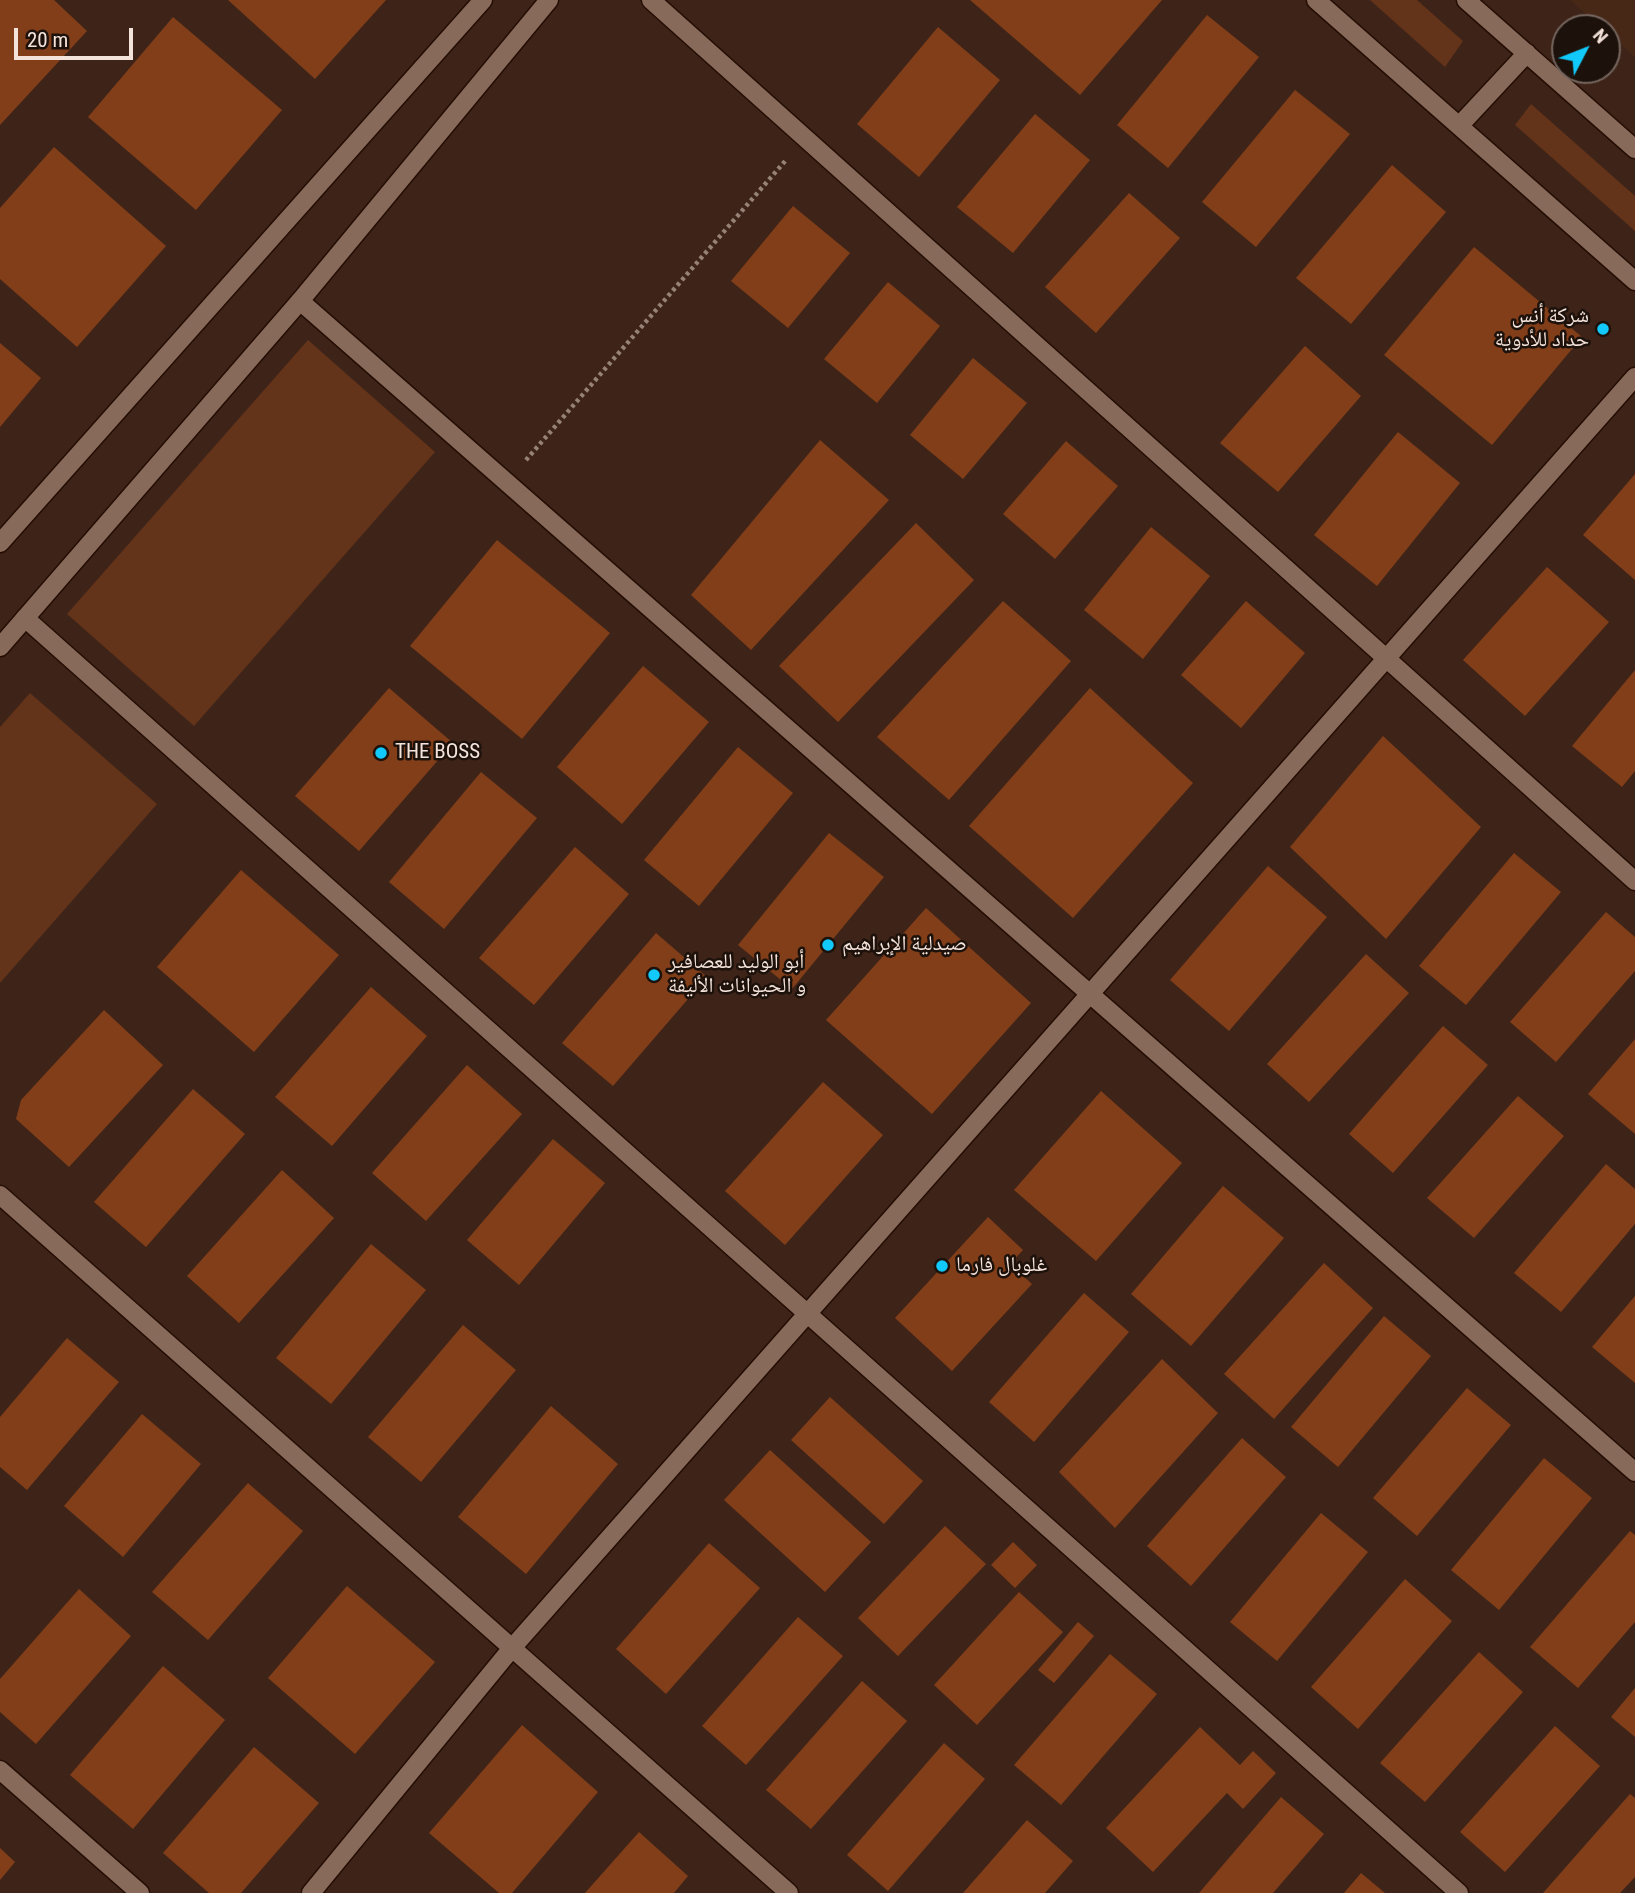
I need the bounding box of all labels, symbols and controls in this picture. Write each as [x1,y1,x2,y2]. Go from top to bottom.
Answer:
scale bar [18,14,136,58]
north arrow [1551,14,1621,84]
text: N [1588,24,1613,48]
text: 20 m [27,28,68,52]
place label: شركة أنس حداد للأدوية [1495,304,1589,354]
marker: شركة أنس حداد للأدوية [1595,321,1611,337]
place label: THE BOSS [395,740,480,766]
marker: THE BOSS [373,745,389,761]
place label: صيدلية الإبراهيم [842,932,967,958]
marker: صيدلية الإبراهيم [820,937,836,953]
place label: أبو الوليد للعصافير و الحيوانات الأليفة [668,950,806,1000]
marker: أبو الوليد للعصافير و الحيوانات الأليفة [646,967,662,983]
place label: غلوبال فارما [956,1253,1047,1279]
marker: غلوبال فارما [934,1258,950,1274]

